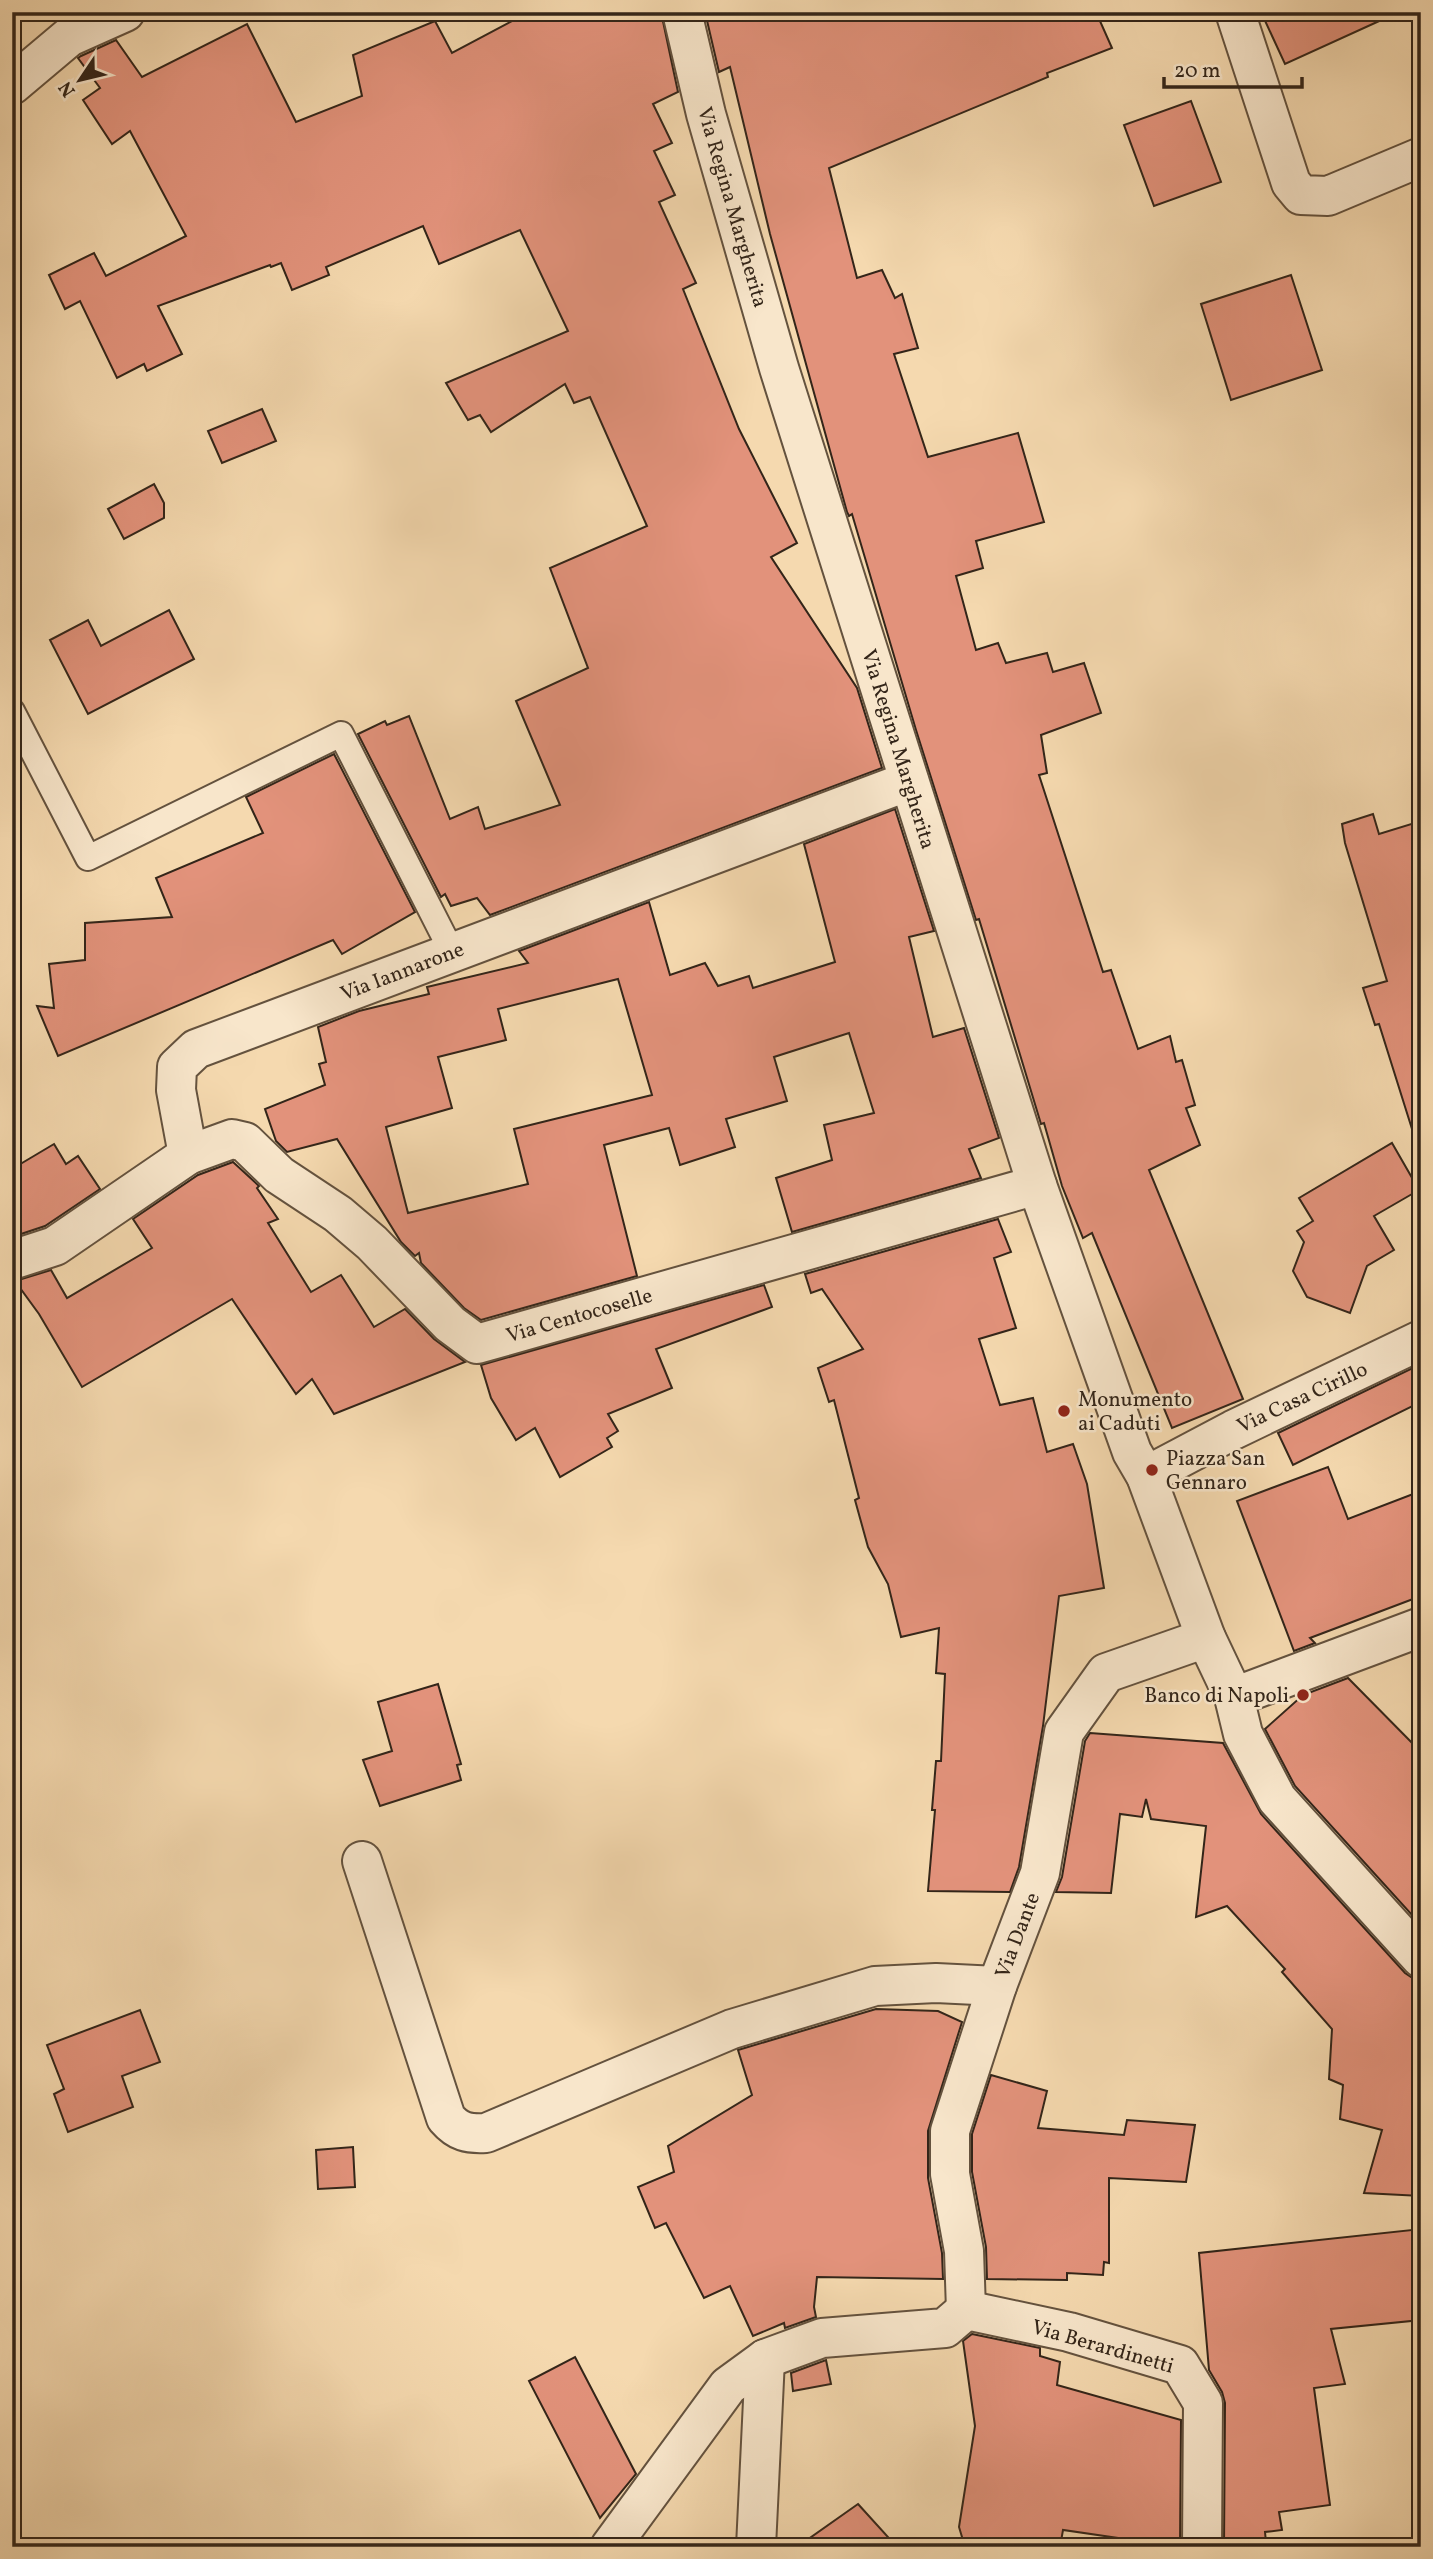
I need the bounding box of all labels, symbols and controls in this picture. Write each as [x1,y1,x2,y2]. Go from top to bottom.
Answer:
north arrow [46,46,116,116]
scale bar [1164,46,1302,90]
text: 20 m [1174,57,1220,86]
text: N [53,75,82,102]
street label: Via Regina Margherita [689,104,774,311]
street label: Via Regina Margherita [853,646,942,853]
street label: Via Iannarone [337,936,469,1009]
street label: Via Centocoselle [503,1282,656,1351]
street label: Via Casa Cirillo [1233,1355,1373,1441]
place label: Monumento ai Caduti [1078,1386,1192,1439]
marker: Monumento ai Caduti [1056,1403,1072,1419]
place label: Piazza San Gennaro [1166,1445,1265,1498]
marker: Piazza San Gennaro [1144,1462,1160,1478]
place label: Banco di Napoli [1144,1682,1289,1711]
marker: Banco di Napoli [1295,1687,1311,1703]
street label: Via Dante [989,1888,1048,1983]
street label: Via Berardinetti [1028,2313,1177,2382]

